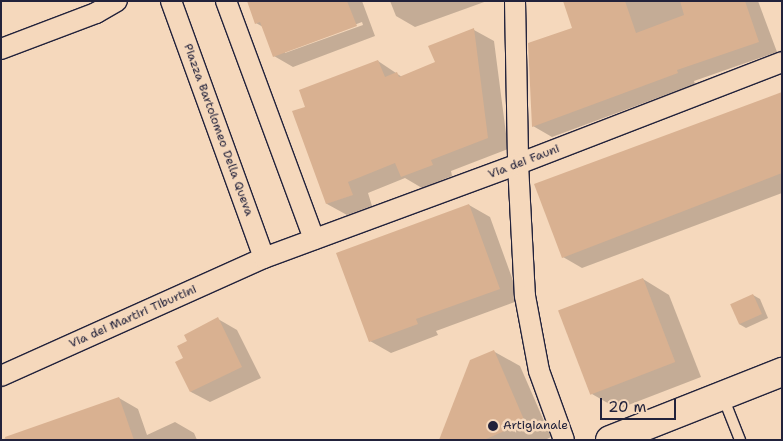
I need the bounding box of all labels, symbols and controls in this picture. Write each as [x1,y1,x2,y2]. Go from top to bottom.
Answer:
street label: Piazza Bartolomeo Della Queva [180,42,256,218]
street label: Via dei Fauni [486,142,562,182]
street label: Via dei Martiri Tiburtini [67,282,199,352]
scale bar [603,388,679,420]
text: 20 m [608,397,647,417]
place label: Artigianale [503,419,568,433]
marker: Artigianale [487,420,499,432]

